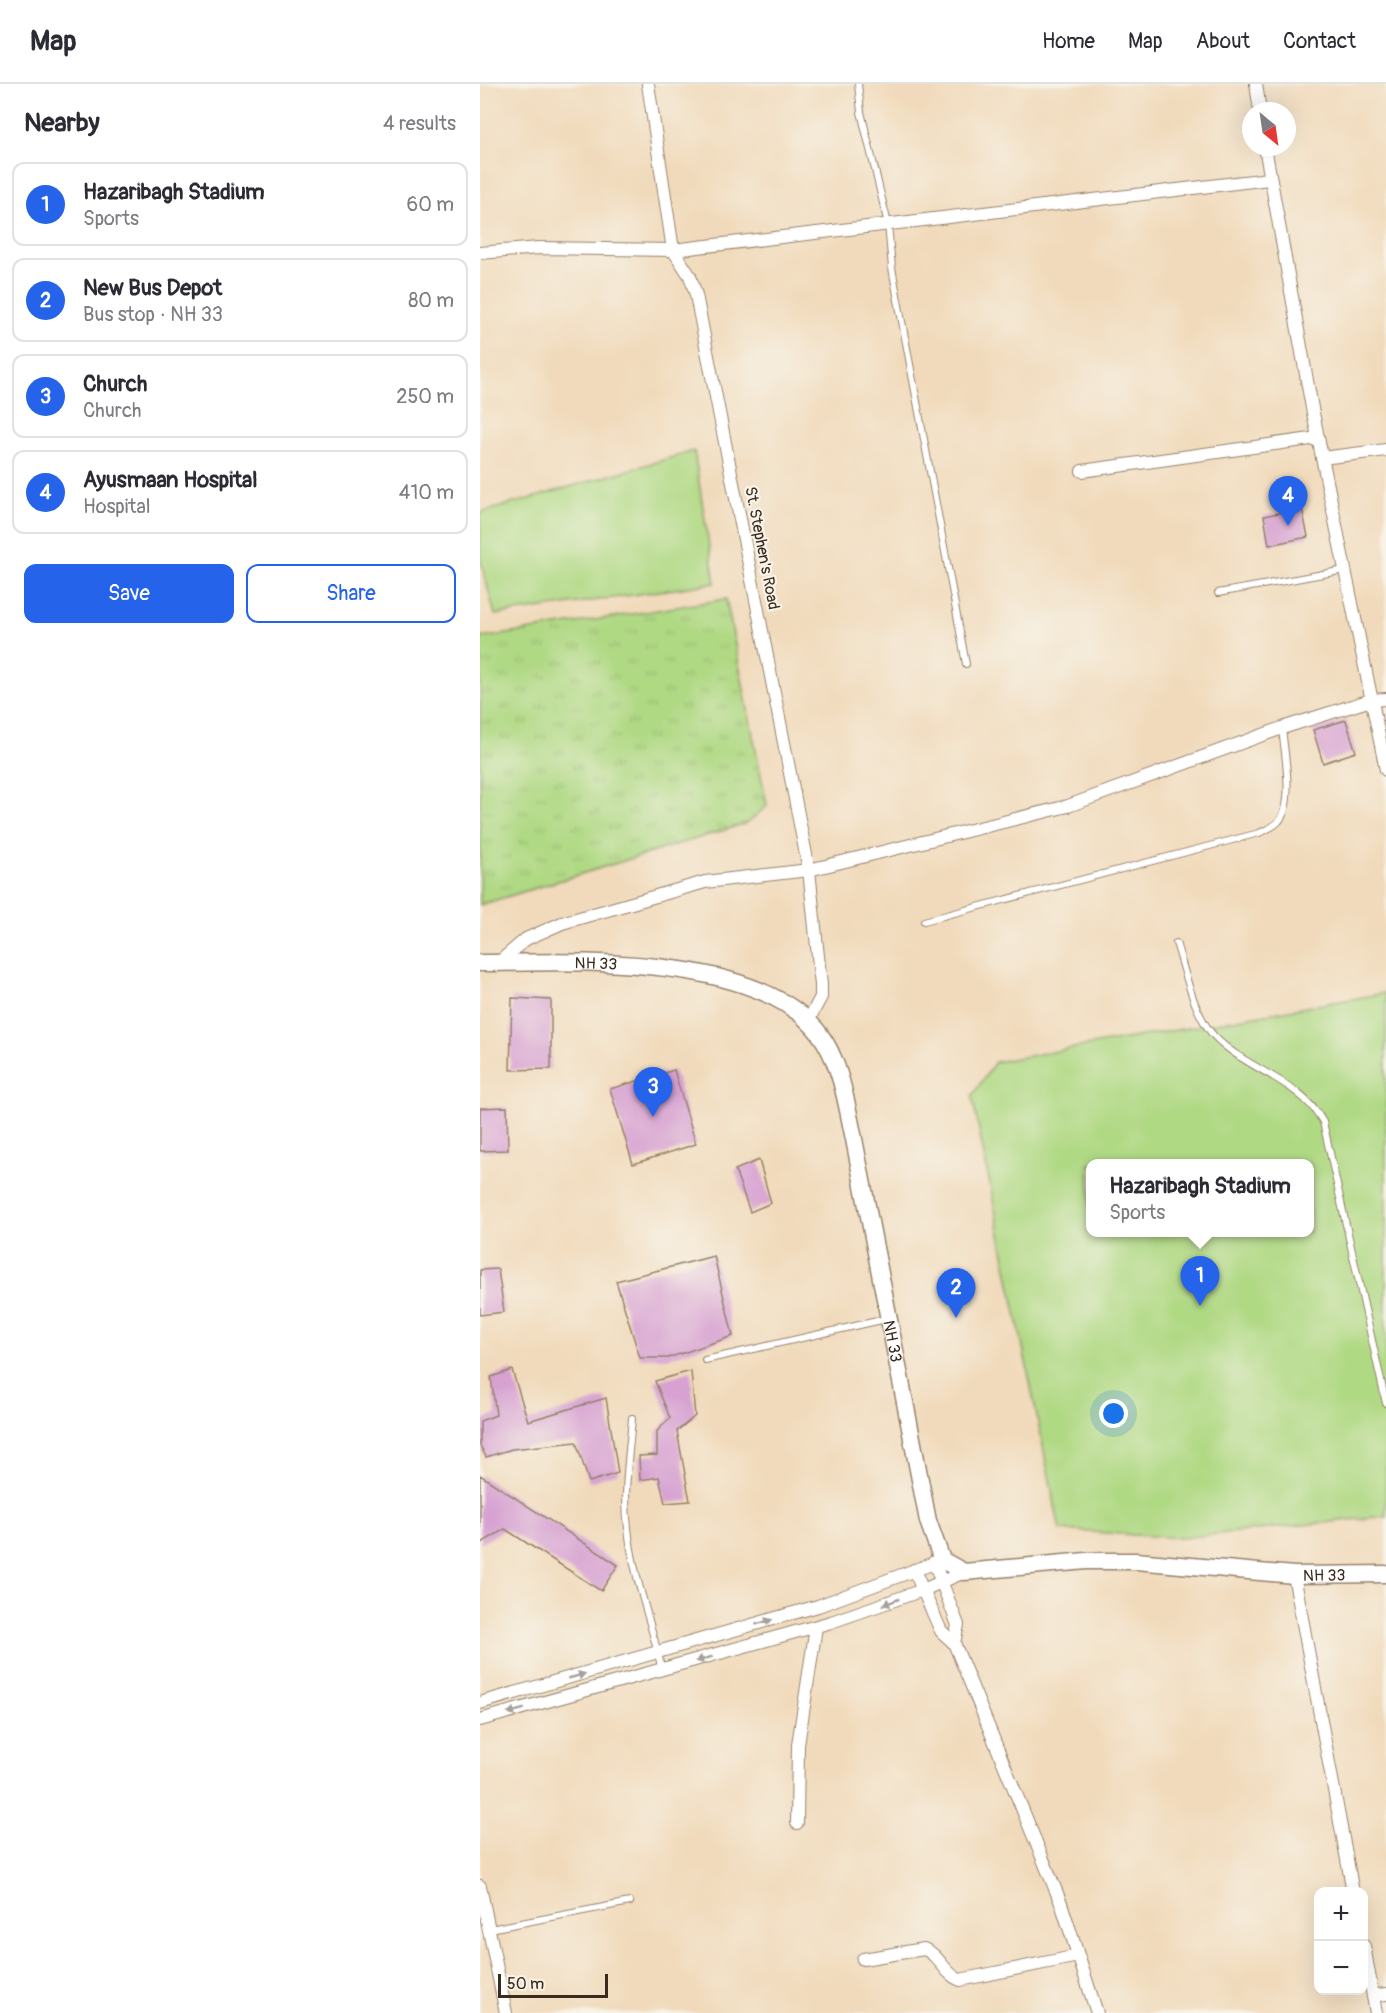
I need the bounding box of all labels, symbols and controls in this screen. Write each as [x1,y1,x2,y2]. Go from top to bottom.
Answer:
text: Map [30,24,76,59]
text: Home [1042,28,1095,55]
text: Map [1128,28,1163,55]
text: About [1196,28,1250,55]
text: Contact [1283,28,1356,55]
north arrow [1242,102,1296,156]
text: Nearby [24,107,100,139]
text: 4 results [383,111,456,136]
text: Hazaribagh Stadium [83,178,265,206]
text: 1 [42,192,49,217]
text: 60 m [407,192,454,217]
text: Sports [83,206,139,231]
text: New Bus Depot [83,274,222,302]
text: 2 [40,288,51,313]
text: 80 m [408,288,454,313]
text: Bus stop · NH 33 [83,302,223,327]
text: Church [83,370,147,398]
text: 3 [40,384,51,409]
text: 250 m [396,384,454,409]
text: Church [83,398,141,423]
text: Ayusmaan Hospital [83,466,257,494]
pin: 4 [1268,476,1308,526]
text: 4 [40,480,51,505]
text: 410 m [399,480,454,505]
street label: St. Stephen's Road [740,485,784,611]
text: Hospital [83,494,150,519]
button: Save [24,564,234,623]
button: Share [246,564,456,623]
street label: NH 33 [575,953,618,975]
pin: 3 [634,1068,672,1117]
popup [1086,1159,1314,1237]
text: Hazaribagh Stadium [1109,1172,1291,1200]
text: Sports [1109,1200,1165,1225]
pin: 1 [1180,1256,1220,1306]
pin: 2 [936,1268,976,1318]
street label: NH 33 [878,1319,906,1364]
your location [1099,1399,1128,1428]
street label: NH 33 [1303,1565,1346,1586]
one-way arrow [881,1598,899,1608]
one-way arrow [755,1617,773,1626]
one-way arrow [695,1655,713,1664]
one-way arrow [568,1671,586,1680]
one-way arrow [507,1706,525,1716]
map controls [1314,1887,1368,1995]
button: + [1314,1887,1368,1941]
button: − [1314,1941,1368,1995]
scale bar [498,1971,608,1998]
text: 50 m [507,1974,544,1994]

